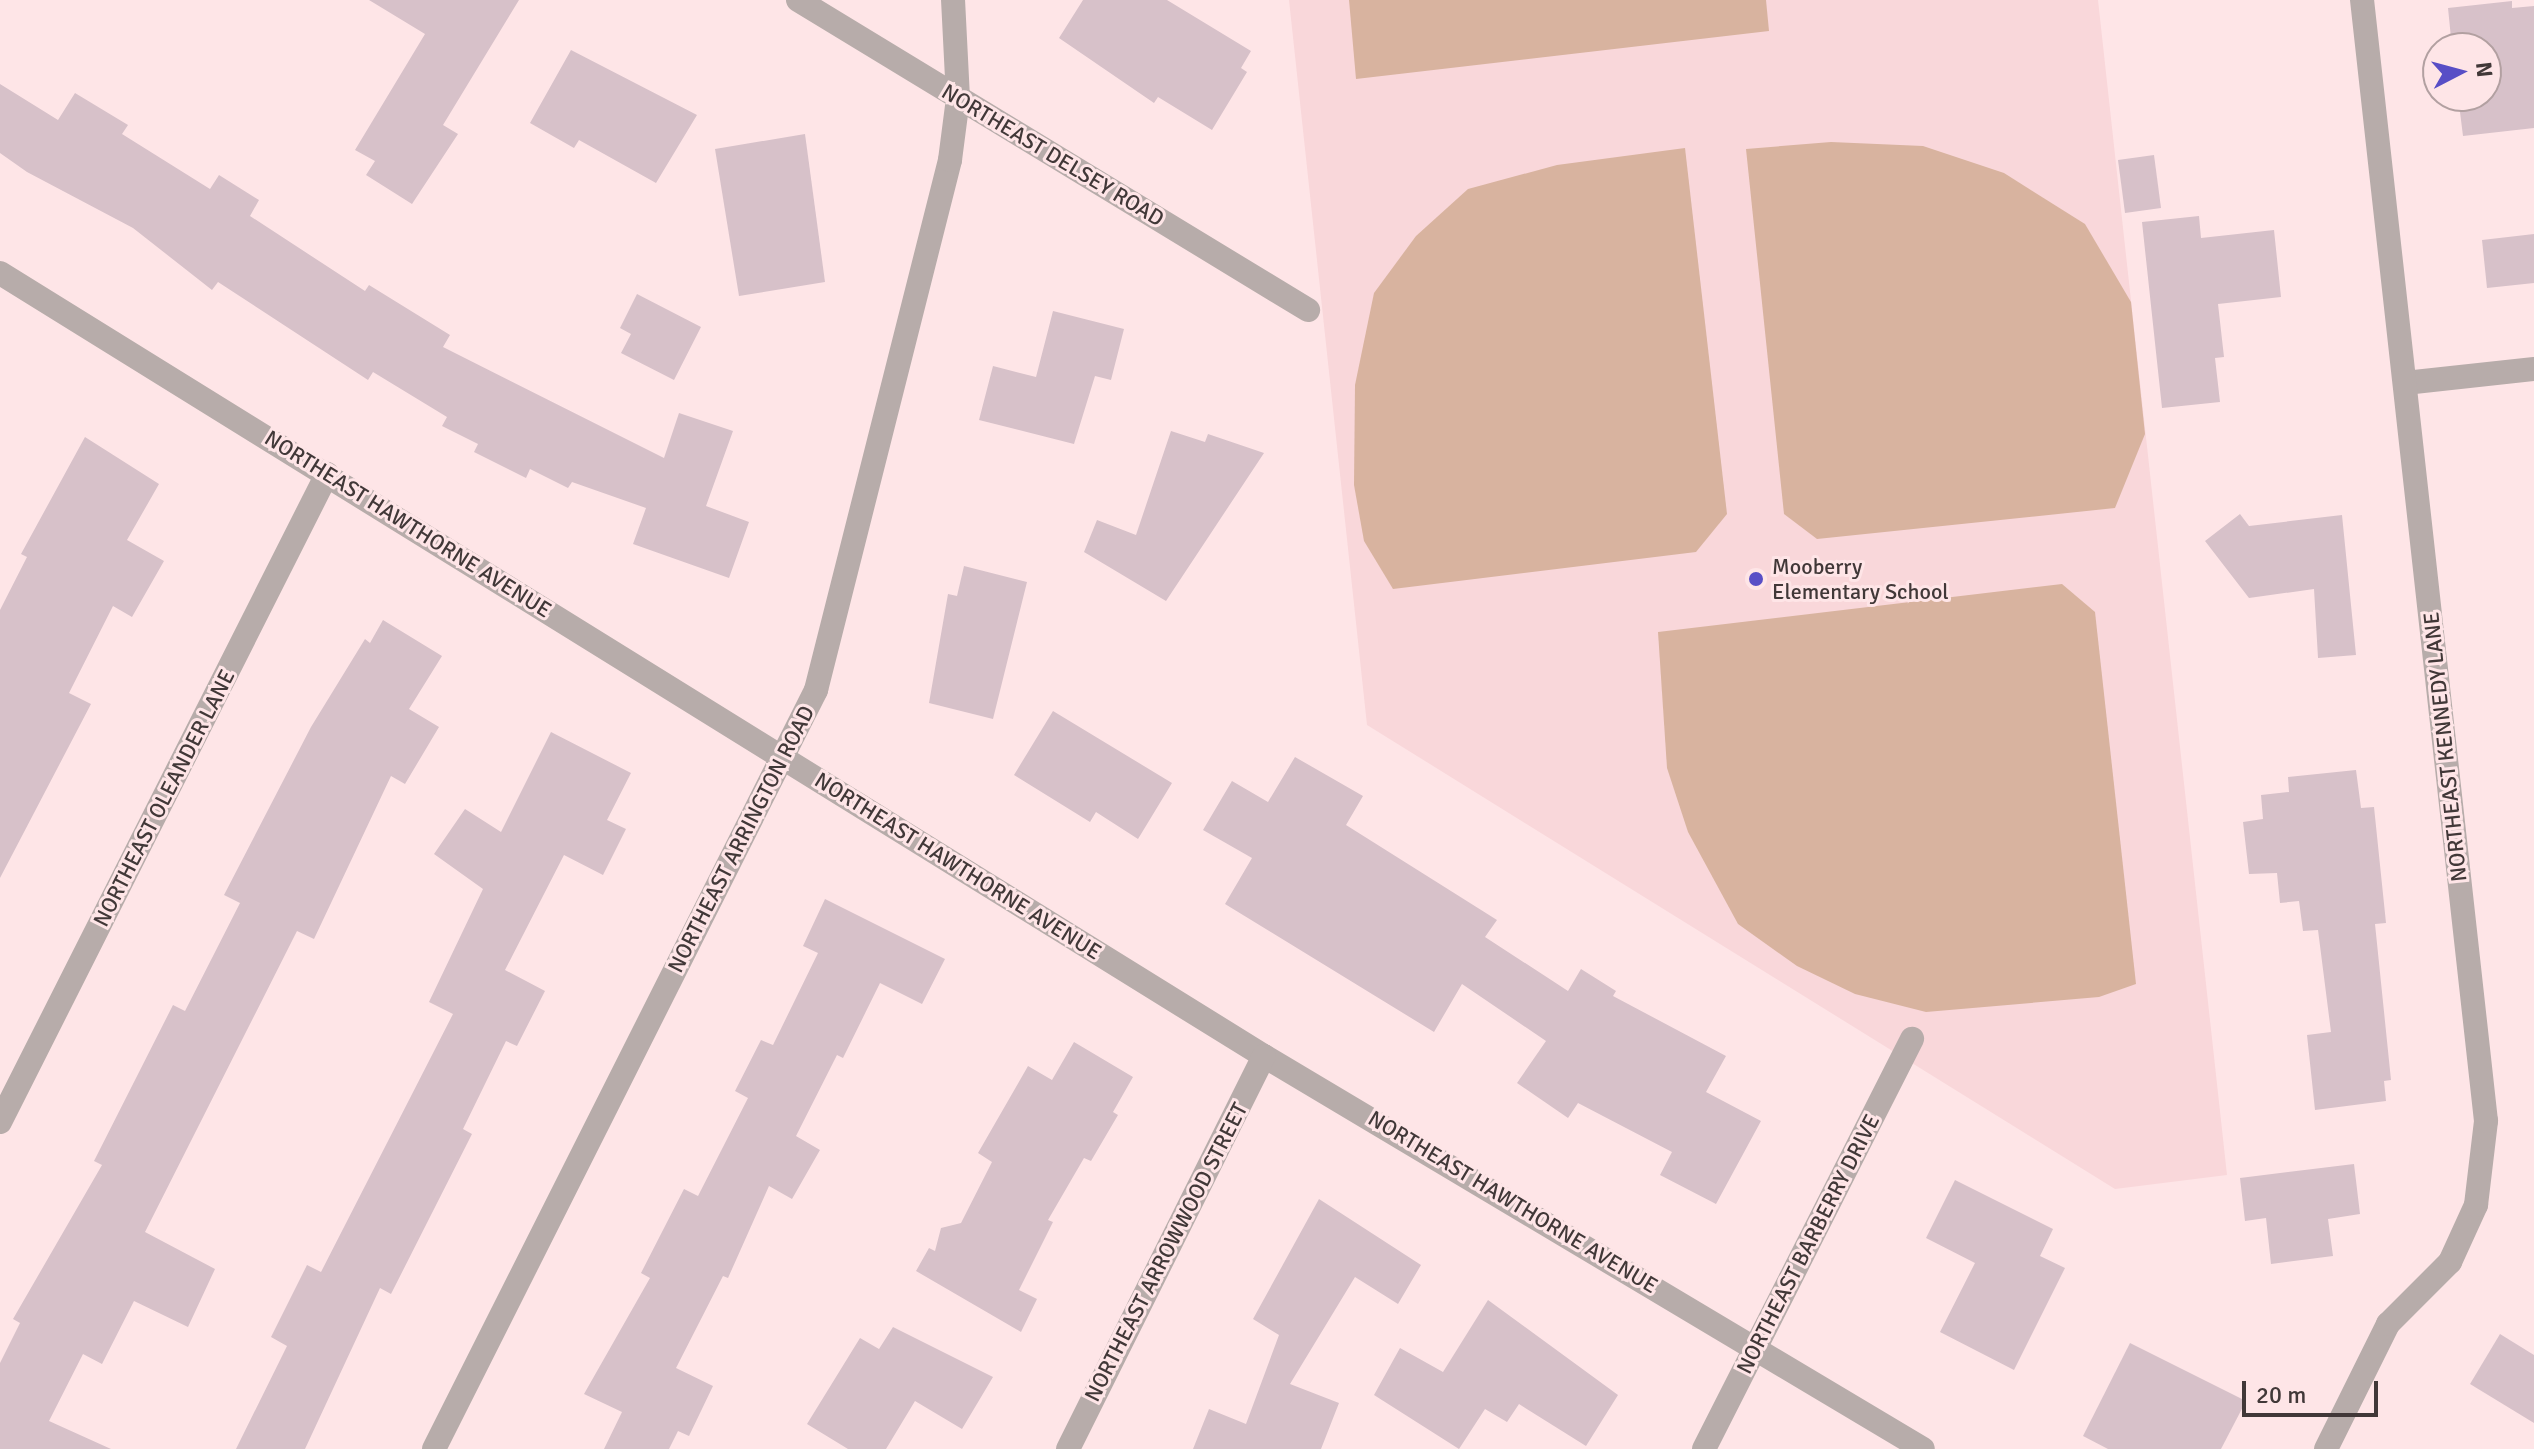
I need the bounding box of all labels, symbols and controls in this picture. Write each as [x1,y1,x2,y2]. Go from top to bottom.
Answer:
north arrow [2422,32,2502,112]
text: N [2470,61,2499,79]
street label: NORTHEAST DELSEY ROAD [937,78,1169,232]
street label: NORTHEAST HAWTHORNE AVENUE [260,425,556,623]
place label: Mooberry Elementary School [1772,553,1949,604]
marker: Mooberry Elementary School [1747,570,1765,588]
street label: NORTHEAST KENNEDY LANE [2418,611,2472,883]
street label: NORTHEAST OLEANDER LANE [88,665,240,931]
street label: NORTHEAST ARRINGTON ROAD [662,701,820,977]
street label: NORTHEAST HAWTHORNE AVENUE [810,767,1106,965]
street label: NORTHEAST ARROWWOOD STREET [1079,1098,1253,1406]
street label: NORTHEAST HAWTHORNE AVENUE [1364,1105,1662,1299]
street label: NORTHEAST BARBERRY DRIVE [1731,1110,1885,1378]
scale bar [2246,1365,2382,1415]
text: 20 m [2256,1380,2306,1410]

